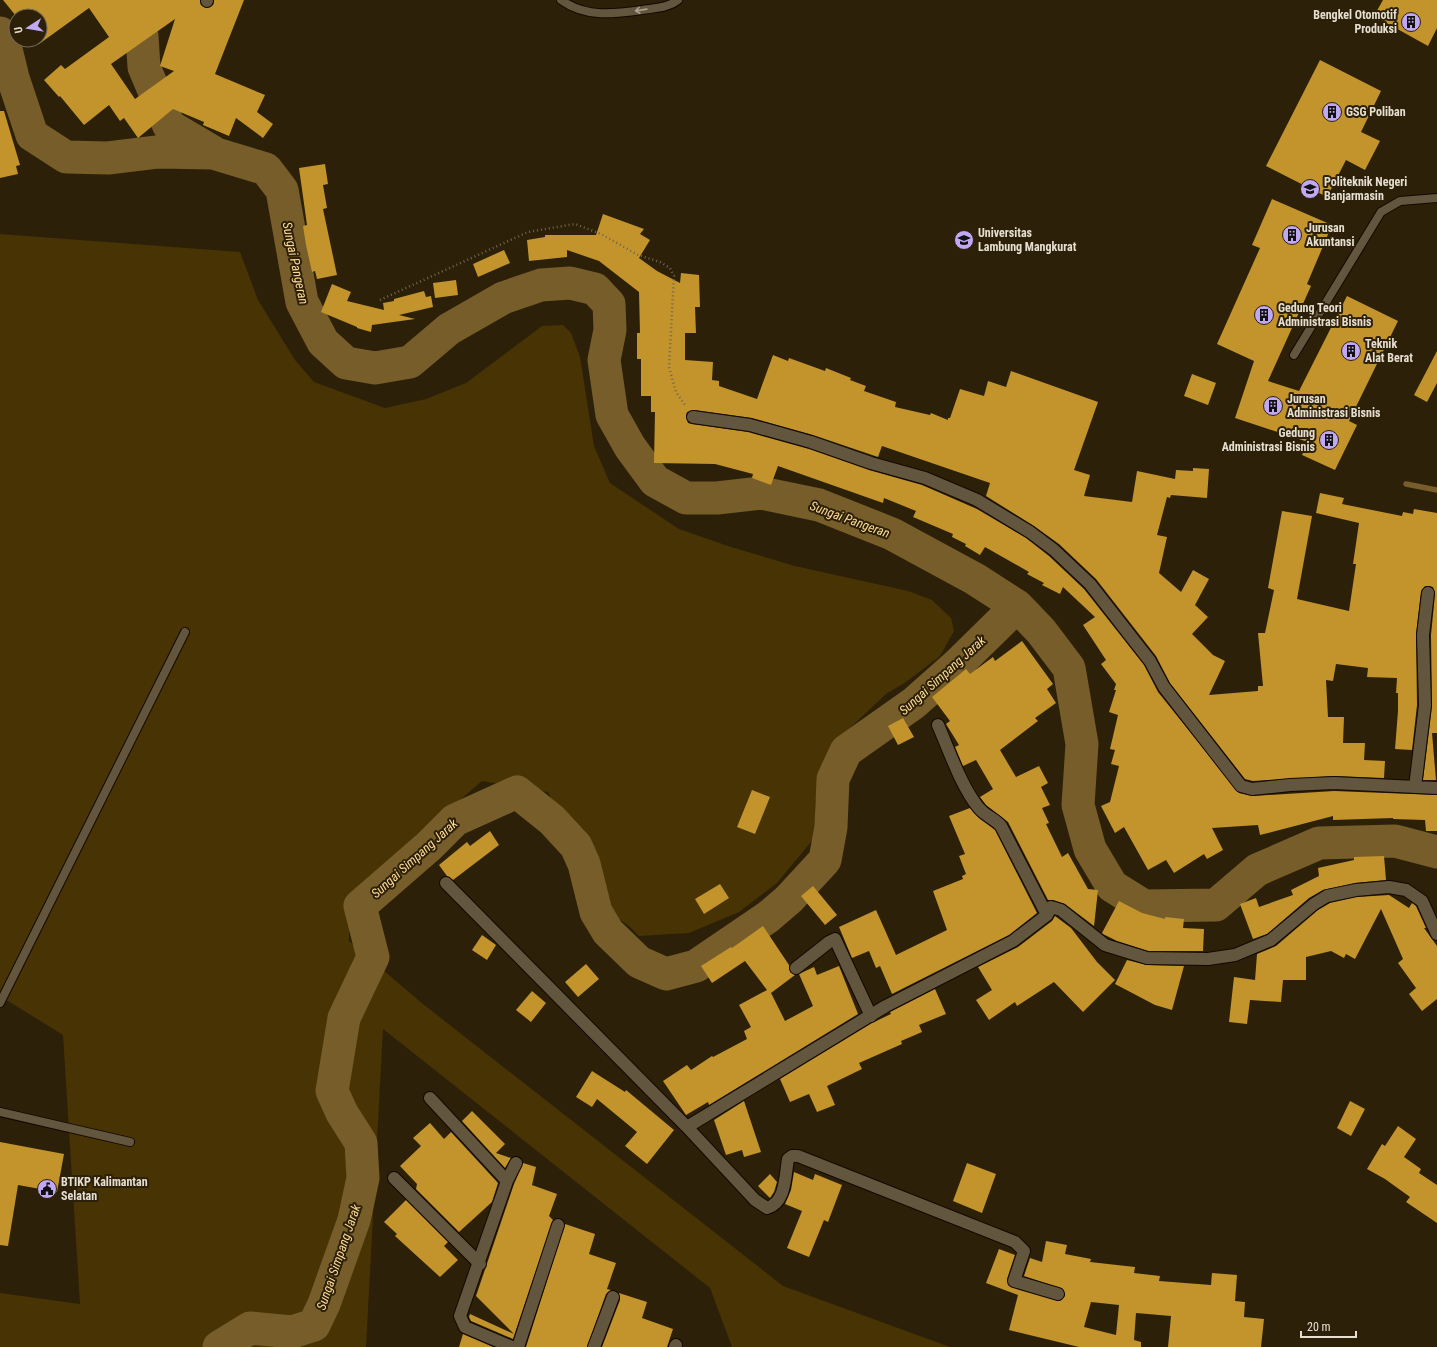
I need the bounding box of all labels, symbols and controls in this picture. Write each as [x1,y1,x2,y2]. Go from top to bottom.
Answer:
one-way arrow [635,6,648,14]
north arrow [8,8,48,48]
place label: Bengkel Otomotif Produksi [1313,8,1397,36]
building icon: Bengkel Otomotif Produksi [1400,11,1422,33]
text: U [12,26,26,34]
building icon: GSG Poliban [1321,101,1343,123]
place label: GSG Poliban [1346,105,1406,119]
place label: Politeknik Negeri Banjarmasin [1324,175,1407,203]
school or university icon: Politeknik Negeri Banjarmasin [1299,178,1321,200]
water label: Sungai Pangeran [279,221,312,306]
place label: Jurusan Akuntansi [1306,221,1354,249]
building icon: Jurusan Akuntansi [1281,224,1303,246]
place label: Universitas Lambung Mangkurat [978,226,1077,254]
school or university icon: Universitas Lambung Mangkurat [953,229,975,251]
place label: Gedung Teori Administrasi Bisnis [1278,301,1372,329]
building icon: Gedung Teori Administrasi Bisnis [1253,304,1275,326]
place label: Teknik Alat Berat [1365,337,1413,365]
building icon: Teknik Alat Berat [1340,340,1362,362]
place label: Jurusan Administrasi Bisnis [1287,392,1381,420]
building icon: Jurusan Administrasi Bisnis [1262,395,1284,417]
place label: Gedung Administrasi Bisnis [1222,426,1316,454]
building icon: Gedung Administrasi Bisnis [1318,429,1340,451]
water label: Sungai Pangeran [808,498,892,541]
water label: Sungai Simpang Jarak [896,633,989,718]
water label: Sungai Simpang Jarak [368,816,461,901]
place label: BTIKP Kalimantan Selatan [61,1175,148,1203]
public building icon: BTIKP Kalimantan Selatan [36,1178,58,1200]
water label: Sungai Simpang Jarak [313,1202,364,1312]
scale bar [1301,1313,1356,1339]
text: 20 m [1307,1320,1331,1334]

